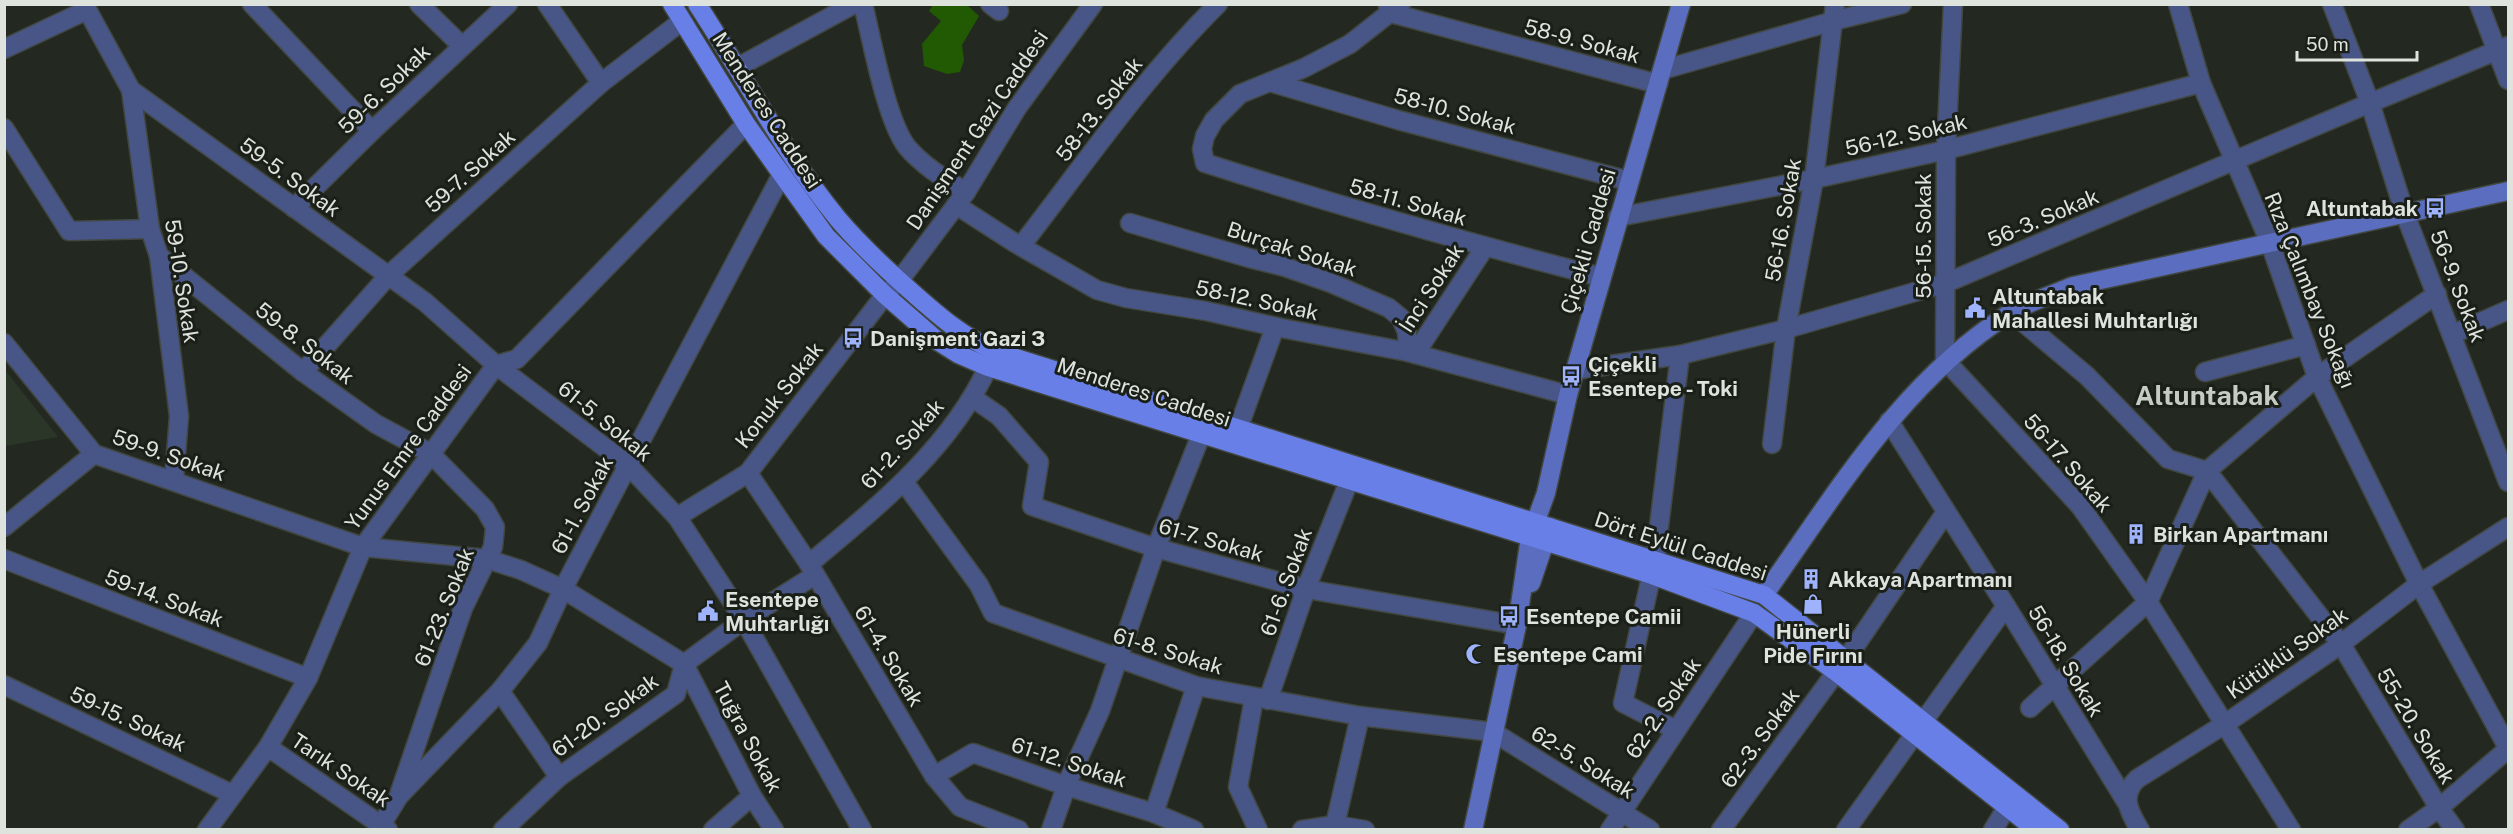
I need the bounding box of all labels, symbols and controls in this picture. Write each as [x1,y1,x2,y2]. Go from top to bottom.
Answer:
street label: 58-9. Sokak [1521,14,1643,68]
scale bar [2297,24,2417,62]
street label: Danişment Gazi Caddesi [901,26,1053,234]
street label: Menderes Caddesi [707,27,827,193]
text: 50 m [2306,34,2349,55]
street label: 59-6. Sokak [333,39,435,139]
street label: 58-13. Sokak [1050,52,1148,166]
street label: 58-10. Sokak [1391,83,1519,139]
street label: 56-12. Sokak [1843,109,1970,161]
street label: 59-7. Sokak [420,124,520,218]
street label: 59-5. Sokak [235,132,345,222]
street label: 56-16. Sokak [1760,156,1806,284]
street label: Çiçekli Caddesi [1555,165,1621,317]
street label: 58-11. Sokak [1346,173,1470,231]
street label: 56-15. Sokak [1911,173,1936,299]
street label: 56-3. Sokak [1984,183,2102,253]
street label: Rıza Çalımbay Sokağı [2259,189,2361,391]
place label: Altuntabak [2306,196,2418,221]
bus stop icon: Altuntabak [2423,196,2447,220]
street label: Burçak Sokak [1224,216,1360,282]
street label: 59-10. Sokak [160,217,204,345]
street label: 56-9. Sokak [2425,226,2491,346]
street label: İnci Sokak [1393,239,1469,337]
street label: 58-12. Sokak [1193,275,1321,325]
place label: Altuntabak Mahallesi Muhtarlığı [1992,284,2198,333]
public building icon: Altuntabak Mahallesi Muhtarlığı [1963,296,1987,320]
street label: 59-8. Sokak [251,297,360,389]
bus stop icon: Danişment Gazi 3 [841,326,865,350]
place label: Danişment Gazi 3 [870,326,1045,351]
street label: Konuk Sokak [730,337,828,453]
street label: Menderes Caddesi [1054,352,1234,432]
place label: Çiçekli Esentepe - Toki [1588,352,1738,401]
street label: Yunus Emre Caddesi [340,359,476,535]
bus stop icon: Çiçekli Esentepe - Toki [1559,364,1583,388]
street label: 61-5. Sokak [553,376,657,467]
district label: Altuntabak [2135,379,2279,411]
street label: 61-2. Sokak [855,394,949,494]
street label: 56-17. Sokak [2019,409,2118,517]
street label: 59-9. Sokak [109,424,229,486]
street label: 61-1. Sokak [546,452,618,558]
street label: Dört Eylül Caddesi [1592,506,1770,586]
street label: 61-7. Sokak [1156,513,1266,567]
building icon: Birkan Apartmanı [2124,522,2148,546]
place label: Birkan Apartmanı [2153,522,2328,547]
street label: 61-6. Sokak [1255,524,1317,639]
street label: 61-23. Sokak [409,544,479,670]
street label: 59-14. Sokak [101,564,227,632]
building icon: Akkaya Apartmanı [1799,567,1823,591]
place label: Akkaya Apartmanı [1828,567,2013,592]
place label: Esentepe Muhtarlığı [725,587,829,636]
shop icon: Hünerli Pide Fırını [1801,592,1825,616]
public building icon: Esentepe Muhtarlığı [696,599,720,623]
street label: 61-4. Sokak [849,601,929,711]
street label: 56-18. Sokak [2023,601,2109,721]
street label: Kütüklü Sokak [2222,602,2353,704]
bus stop icon: Esentepe Camii [1497,604,1521,628]
place label: Esentepe Camii [1526,604,1681,629]
place label: Hünerli Pide Fırını [1763,619,1863,668]
street label: 61-8. Sokak [1110,622,1226,680]
mosque icon: Esentepe Cami [1464,642,1488,666]
place label: Esentepe Cami [1493,642,1643,667]
street label: 62-2. Sokak [1620,653,1706,763]
street label: 55-20. Sokak [2372,664,2460,789]
street label: 61-20. Sokak [547,668,663,762]
street label: Tuğra Sokak [708,677,788,797]
street label: 59-15. Sokak [66,681,190,757]
street label: 62-3. Sokak [1715,683,1805,793]
street label: 62-5. Sokak [1527,720,1640,804]
street label: Tarık Sokak [287,728,395,812]
street label: 61-12. Sokak [1008,732,1130,792]

